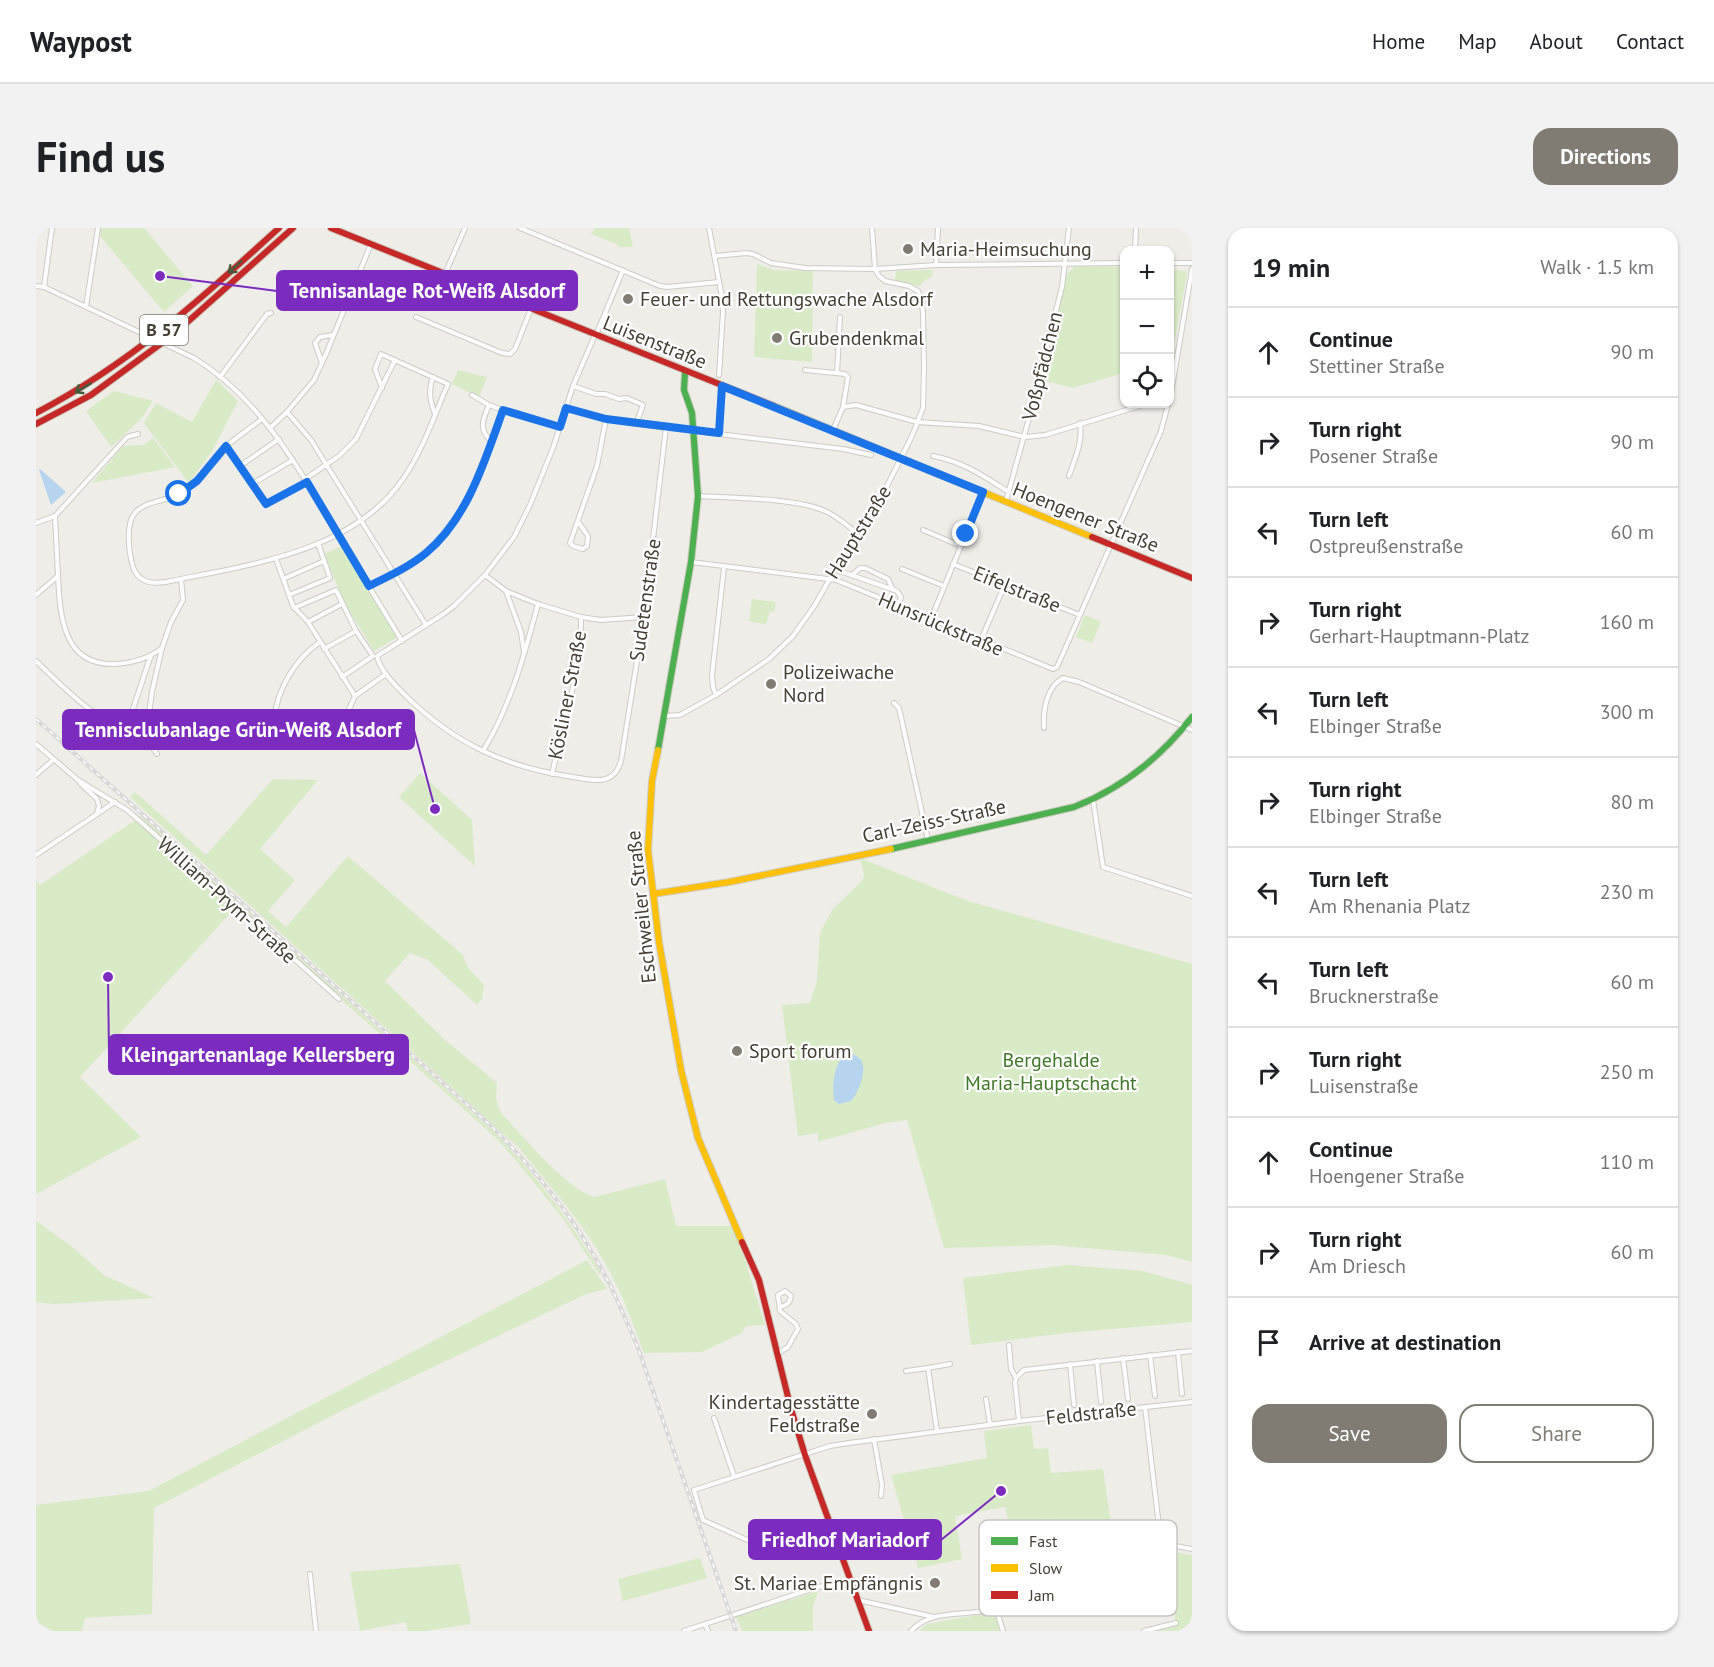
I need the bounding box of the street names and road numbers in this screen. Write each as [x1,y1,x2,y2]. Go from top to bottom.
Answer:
street label: Luisenstraße [599,309,711,375]
street label: Voßpfädchen [1016,309,1068,424]
road number: B 57 [140,315,188,345]
street label: Hoengener Straße [1009,476,1163,558]
street label: Hauptstraße [819,480,897,584]
street label: Sudetenstraße [624,537,666,663]
street label: Eifelstraße [969,560,1065,618]
street label: Hunsrückstraße [874,586,1008,662]
street label: Kösliner Straße [542,628,592,762]
street label: Carl-Zeiss-Straße [860,793,1008,849]
street label: Eschweiler Straße [620,829,662,985]
street label: William-Prym-Straße [152,831,302,969]
street label: Feldstraße [1044,1395,1138,1431]

